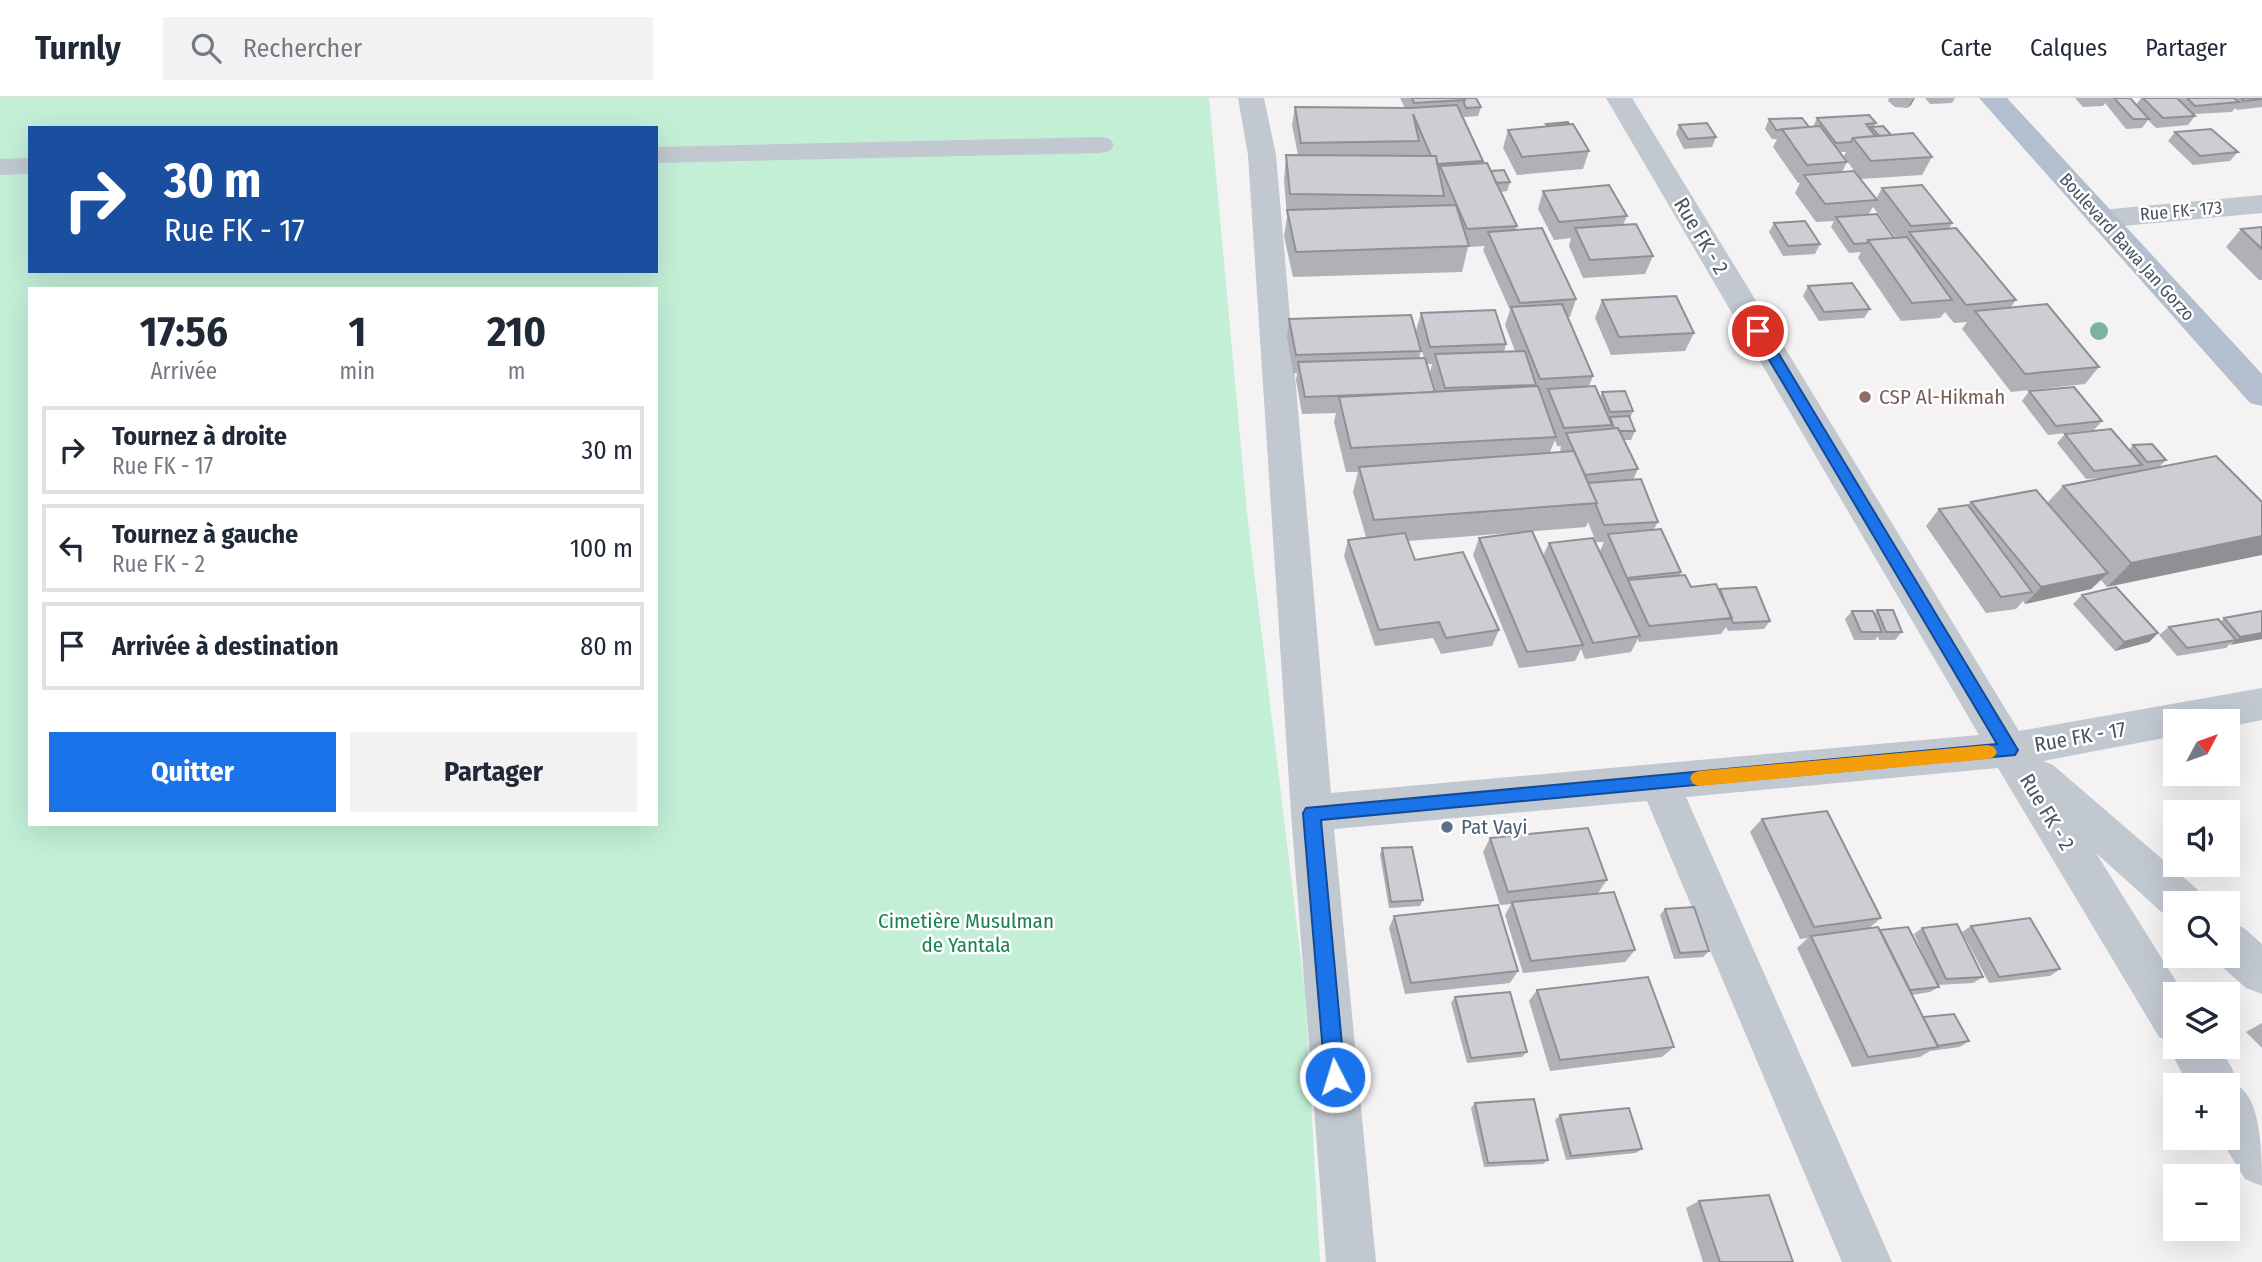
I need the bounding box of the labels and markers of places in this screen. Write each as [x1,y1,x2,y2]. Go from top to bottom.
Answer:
pin [1728,301,1788,361]
place label: CSP Al-Hikmah [1879,384,2005,410]
marker: CSP Al-Hikmah [1857,389,1873,405]
place label: Pat Vayi [1461,814,1527,840]
marker: Pat Vayi [1439,819,1455,835]

